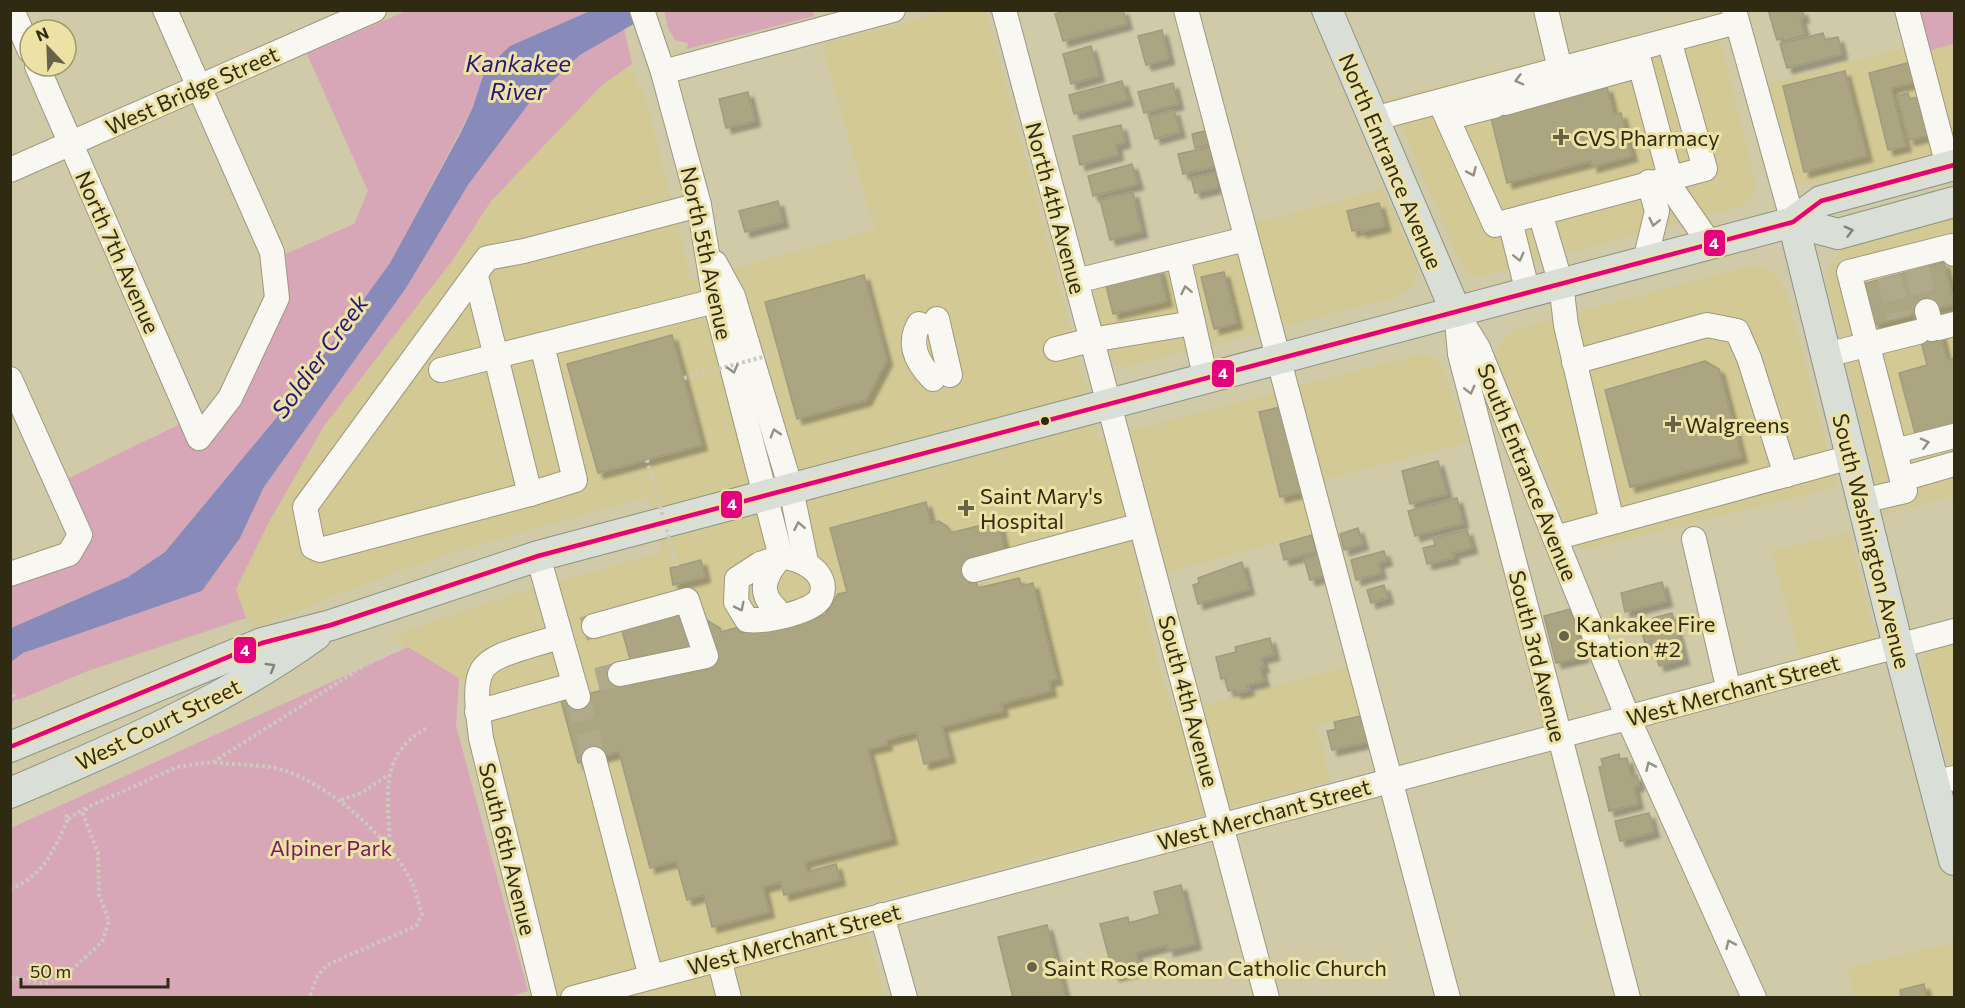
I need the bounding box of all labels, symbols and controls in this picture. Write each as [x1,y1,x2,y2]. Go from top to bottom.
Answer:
north arrow [18,18,78,78]
text: N [33,23,51,45]
street label: West Bridge Street [101,40,283,140]
water label: Kankakee River [465,48,571,105]
street label: North Entrance Avenue [1333,49,1449,273]
one-way arrow [1514,73,1524,86]
street label: North 4th Avenue [1020,119,1092,297]
place label: CVS Pharmacy [1573,124,1720,151]
marker: CVS Pharmacy [1554,130,1568,144]
street label: North 5th Avenue [675,164,739,342]
one-way arrow [1465,165,1477,176]
street label: North 7th Avenue [70,167,166,337]
one-way arrow [1649,216,1662,226]
one-way arrow [1843,226,1854,238]
line badge: 4 [1703,229,1726,257]
text: 4 [1709,233,1719,252]
one-way arrow [1512,252,1525,262]
one-way arrow [1180,285,1193,295]
water label: Soldier Creek [265,288,374,423]
line badge: 4 [1211,359,1235,388]
street label: South Entrance Avenue [1472,360,1584,584]
text: 4 [1218,363,1228,382]
one-way arrow [726,364,738,374]
one-way arrow [1462,385,1475,395]
place label: Walgreens [1685,411,1790,438]
street label: South Washington Avenue [1827,411,1917,671]
unlabelled marker [1039,415,1051,427]
marker: Walgreens [1666,417,1680,431]
one-way arrow [769,428,782,439]
one-way arrow [1919,438,1929,451]
place label: Saint Mary's Hospital [980,482,1103,534]
line badge: 4 [720,490,743,519]
text: 4 [727,494,737,513]
marker: Saint Mary's Hospital [957,499,975,517]
one-way arrow [793,521,806,531]
street label: South 3rd Avenue [1504,568,1572,744]
one-way arrow [732,601,744,612]
place label: Kankakee Fire Station #2 [1576,610,1715,662]
street label: South 4th Avenue [1153,612,1225,790]
marker: Kankakee Fire Station #2 [1557,629,1571,643]
line badge: 4 [233,636,257,664]
text: 4 [240,640,250,659]
street label: West Merchant Street [1623,649,1843,731]
one-way arrow [265,662,275,674]
street label: West Court Street [71,672,245,776]
street label: South 6th Avenue [474,760,542,938]
one-way arrow [1645,762,1657,773]
street label: West Merchant Street [1154,773,1374,855]
park label: Alpiner Park [270,834,392,861]
street label: West Merchant Street [684,898,904,980]
one-way arrow [1726,940,1738,951]
scale bar [21,951,168,989]
place label: Saint Rose Roman Catholic Church [1044,954,1387,981]
text: 50 m [30,960,71,982]
marker: Saint Rose Roman Catholic Church [1025,960,1039,974]

